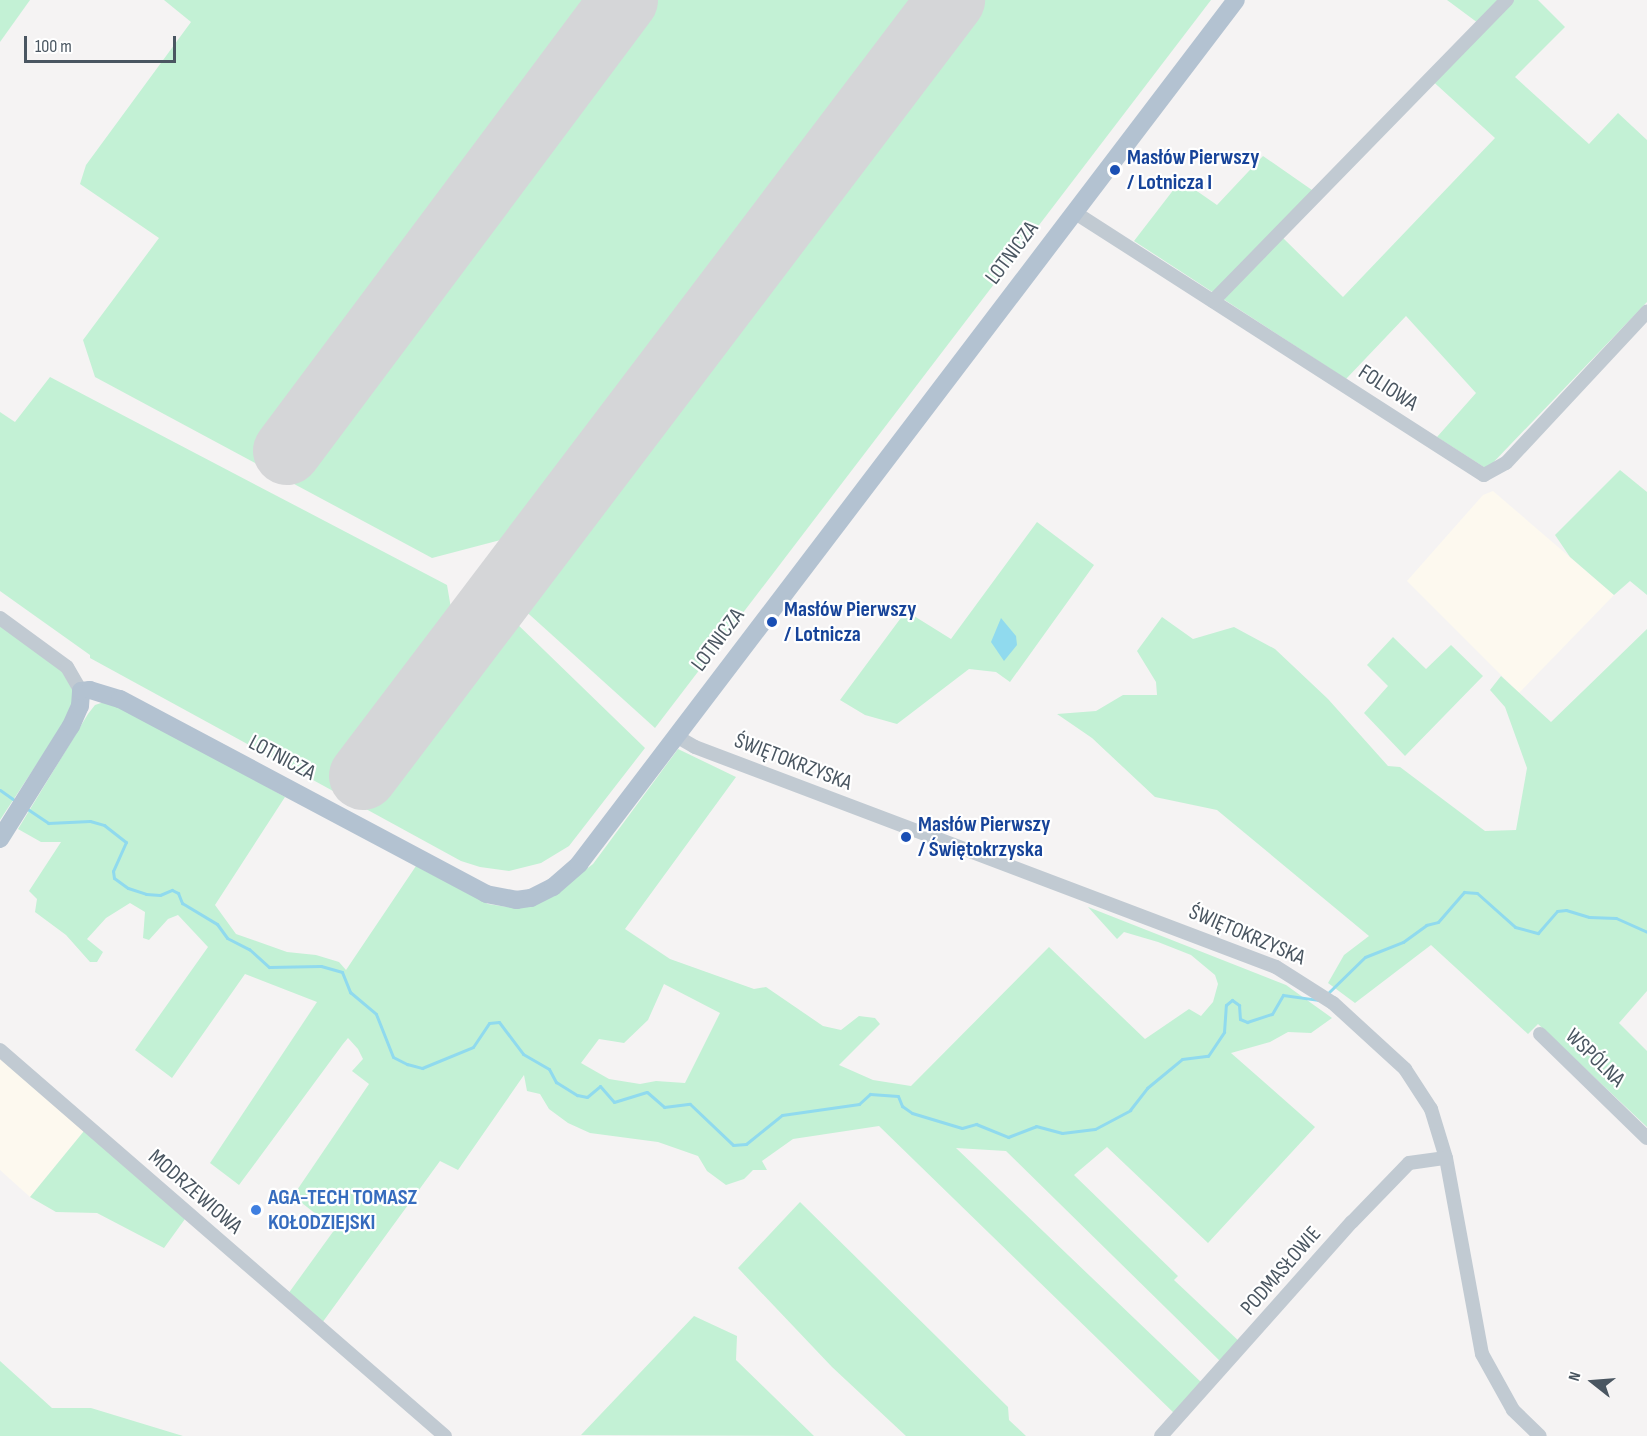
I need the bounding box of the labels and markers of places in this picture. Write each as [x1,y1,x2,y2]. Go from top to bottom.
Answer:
place label: Masłów Pierwszy / Lotnicza I [1127,144,1259,196]
marker: Masłów Pierwszy / Lotnicza I [1108,163,1122,177]
place label: Masłów Pierwszy / Lotnicza [784,596,916,648]
marker: Masłów Pierwszy / Lotnicza [765,615,779,629]
place label: Masłów Pierwszy / Świętokrzyska [918,811,1050,862]
marker: Masłów Pierwszy / Świętokrzyska [899,830,913,844]
place label: AGA-TECH TOMASZ KOŁODZIEJSKI [268,1184,417,1236]
marker: AGA-TECH TOMASZ KOŁODZIEJSKI [249,1203,263,1217]

